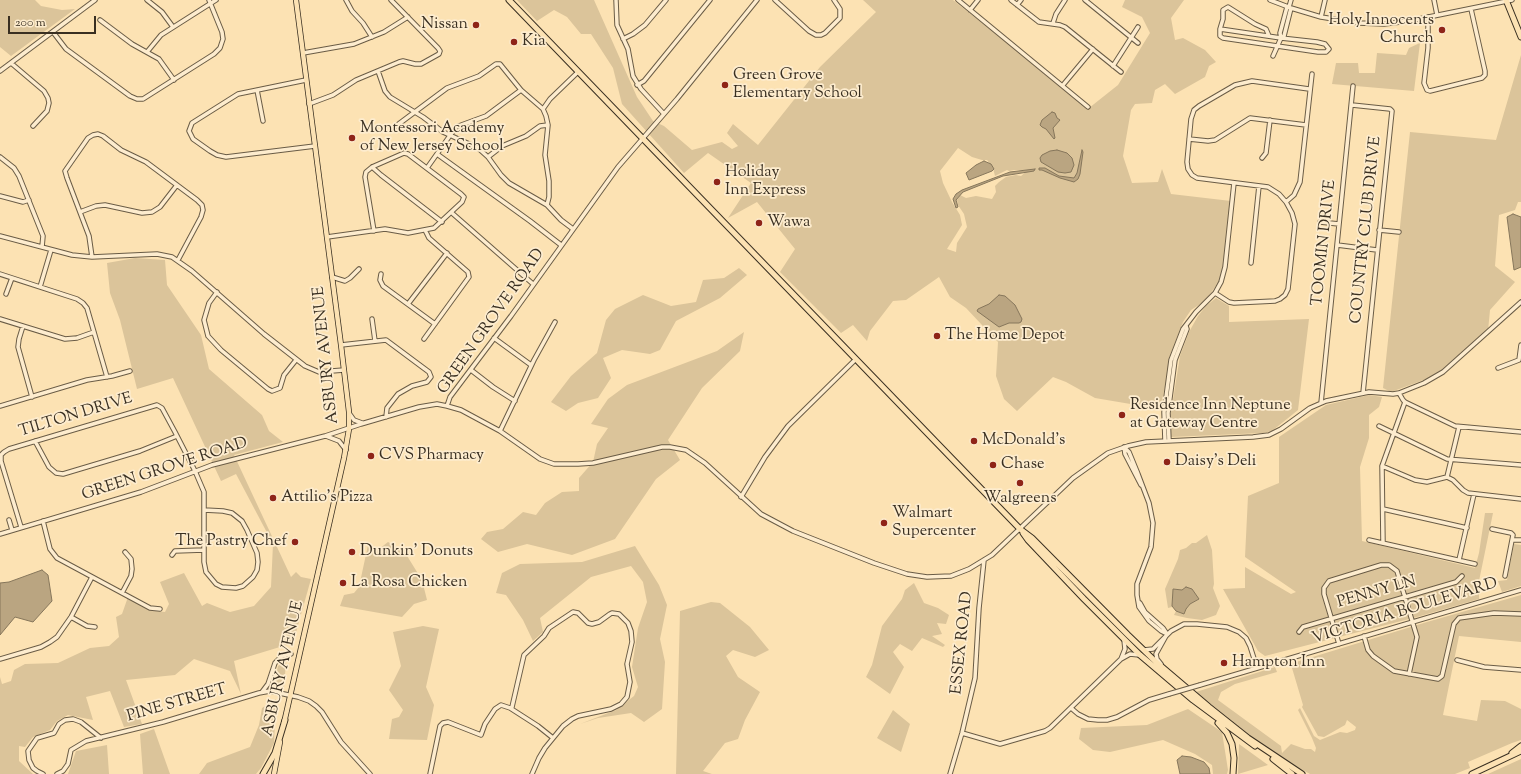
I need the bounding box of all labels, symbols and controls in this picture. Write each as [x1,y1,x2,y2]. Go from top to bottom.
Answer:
scale bar [10,8,98,34]
place label: Holy Innocents Church [1328,11,1434,49]
text: 200 m [15,14,46,32]
place label: Nissan [421,15,468,35]
marker: Nissan [471,20,481,30]
marker: Holy Innocents Church [1437,25,1447,35]
place label: Kia [522,32,546,52]
marker: Kia [509,37,519,47]
place label: Green Grove Elementary School [733,66,862,104]
marker: Green Grove Elementary School [720,80,730,90]
place label: Montessori Academy of New Jersey School [360,119,504,157]
marker: Montessori Academy of New Jersey School [347,133,357,143]
street label: COUNTRY CLUB DRIVE [1348,135,1386,325]
place label: Holiday Inn Express [725,163,806,201]
marker: Holiday Inn Express [712,177,722,187]
street label: TOOMIN DRIVE [1309,179,1341,307]
place label: Wawa [767,213,810,233]
marker: Wawa [754,218,764,228]
street label: GREEN GROVE ROAD [435,246,549,398]
street label: ASBURY AVENUE [310,285,344,425]
place label: The Home Depot [945,326,1065,346]
marker: The Home Depot [932,331,942,341]
street label: TILTON DRIVE [17,390,135,442]
place label: Residence Inn Neptune at Gateway Centre [1130,396,1291,434]
marker: Residence Inn Neptune at Gateway Centre [1117,410,1127,420]
place label: McDonald's [982,431,1065,451]
street label: GREEN GROVE ROAD [80,434,250,506]
marker: McDonald's [969,436,979,446]
place label: CVS Pharmacy [379,446,484,466]
marker: CVS Pharmacy [366,451,376,461]
place label: Daisy's Deli [1175,452,1256,472]
place label: Chase [1001,455,1044,475]
marker: Daisy's Deli [1162,457,1172,467]
marker: Chase [988,460,998,470]
marker: Walgreens [1015,478,1025,488]
place label: Attilio's Pizza [281,488,373,508]
place label: Walgreens [984,489,1056,509]
marker: Attilio's Pizza [268,493,278,503]
place label: Walmart Supercenter [892,504,976,542]
marker: Walmart Supercenter [879,518,889,528]
place label: The Pastry Chef [175,532,287,552]
marker: The Pastry Chef [290,537,300,547]
place label: Dunkin' Donuts [360,542,473,562]
marker: Dunkin' Donuts [347,547,357,557]
place label: La Rosa Chicken [351,573,468,593]
street label: PENNY LN [1335,573,1419,613]
street label: VICTORIA BOULEVARD [1310,575,1500,649]
marker: La Rosa Chicken [338,578,348,588]
street label: ESSEX ROAD [948,591,978,695]
street label: ASBURY AVENUE [259,599,309,739]
place label: Hampton Inn [1232,653,1325,673]
marker: Hampton Inn [1219,658,1229,668]
street label: PINE STREET [125,681,229,727]

